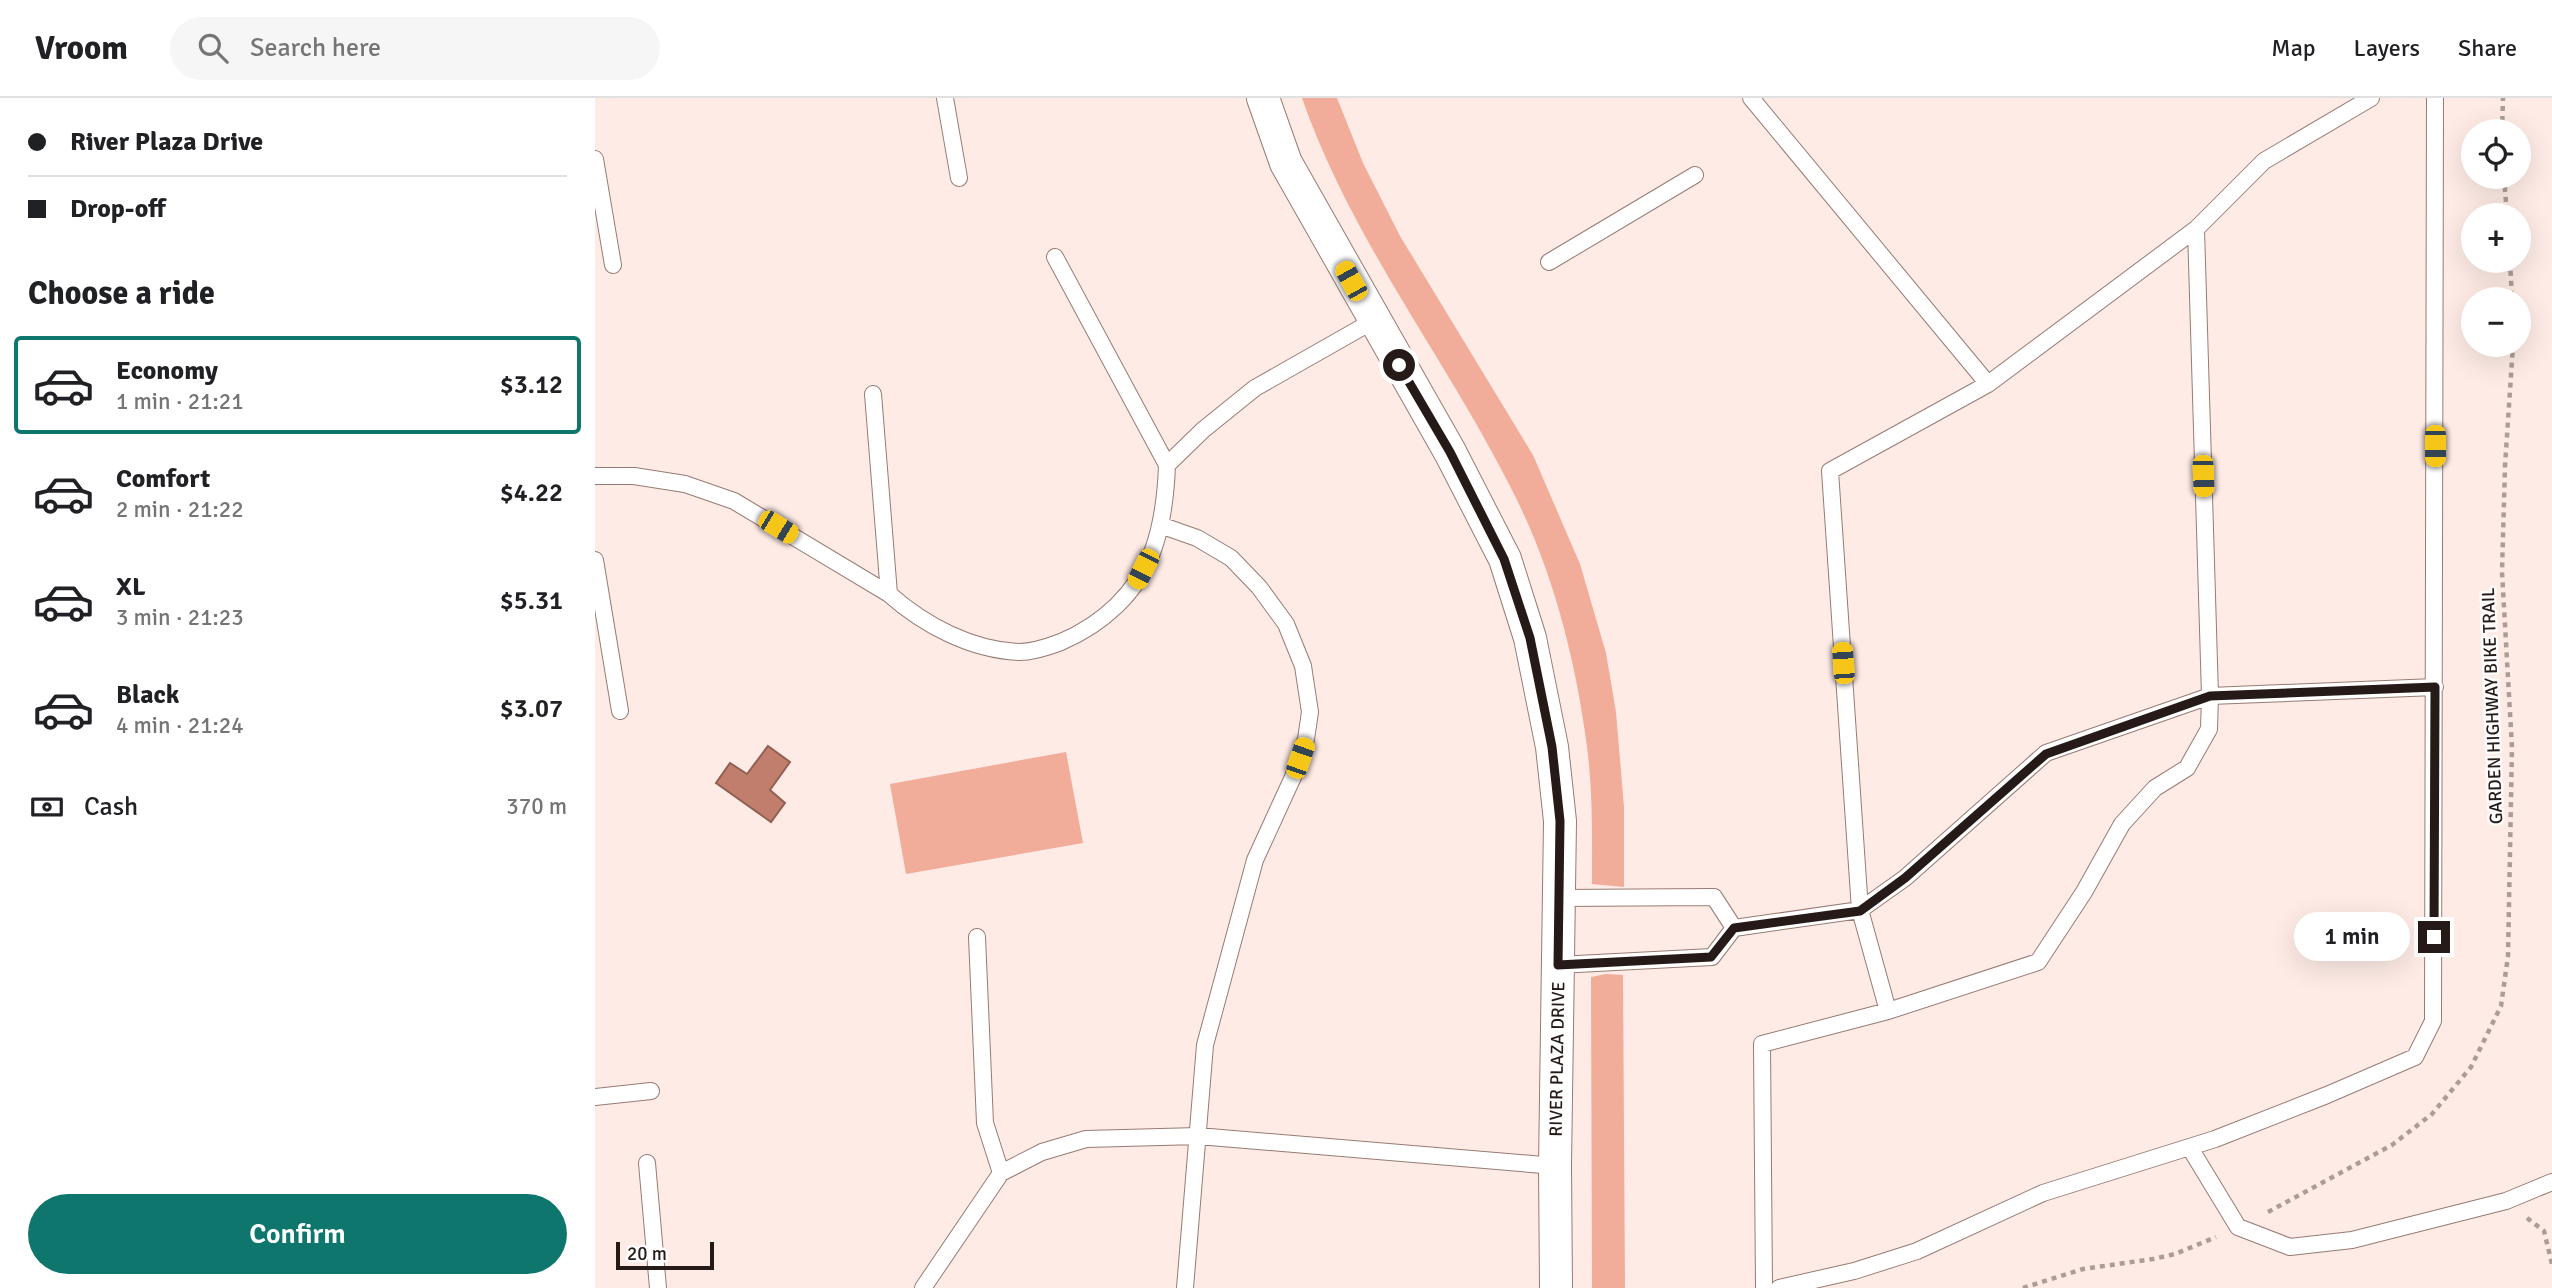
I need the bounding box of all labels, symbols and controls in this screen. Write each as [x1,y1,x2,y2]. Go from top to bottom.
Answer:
search box [170,17,660,80]
text: Vroom [35,28,128,69]
icon: search [194,29,232,67]
text: Search here [250,32,381,64]
text: Map [2271,33,2316,63]
text: Layers [2354,33,2420,63]
text: Share [2458,33,2517,63]
map controls [2461,119,2531,357]
button: locate [2461,119,2531,189]
text: River Plaza Drive [70,126,263,158]
text: Drop-off [70,193,166,225]
button: + [2461,203,2531,273]
car [1332,258,1371,304]
text: Choose a ride [28,274,215,313]
button: − [2461,287,2531,357]
route start [1383,349,1415,381]
icon: car [32,354,95,417]
text: Economy [116,355,218,387]
text: $3.12 [500,369,563,401]
text: 1 min · 21:21 [116,387,244,416]
car [2425,425,2446,467]
car [2192,455,2215,497]
icon: car [32,462,95,525]
text: Comfort [116,463,210,495]
text: $4.22 [500,477,563,509]
text: 2 min · 21:22 [116,495,244,524]
car [755,507,802,547]
car [1125,546,1162,592]
icon: car [32,570,95,633]
text: XL [116,571,146,603]
text: $5.31 [500,585,563,617]
street label: GARDEN HIGHWAY BIKE TRAIL [2477,587,2507,825]
text: 3 min · 21:23 [116,603,244,632]
car [1832,641,1855,685]
icon: car [32,678,95,741]
text: Black [116,679,179,711]
text: $3.07 [500,693,563,725]
text: 4 min · 21:24 [116,711,244,740]
car [1284,735,1317,781]
icon: cash [28,788,66,826]
text: Cash [84,791,138,823]
text: 370 m [506,792,567,821]
callout: 1 min [2294,912,2409,962]
route end [2418,921,2450,953]
text: 1 min [2324,922,2380,951]
street label: RIVER PLAZA DRIVE [1545,981,1569,1137]
button: Confirm [28,1194,567,1274]
scale bar [616,1239,714,1271]
text: 20 m [627,1242,667,1266]

